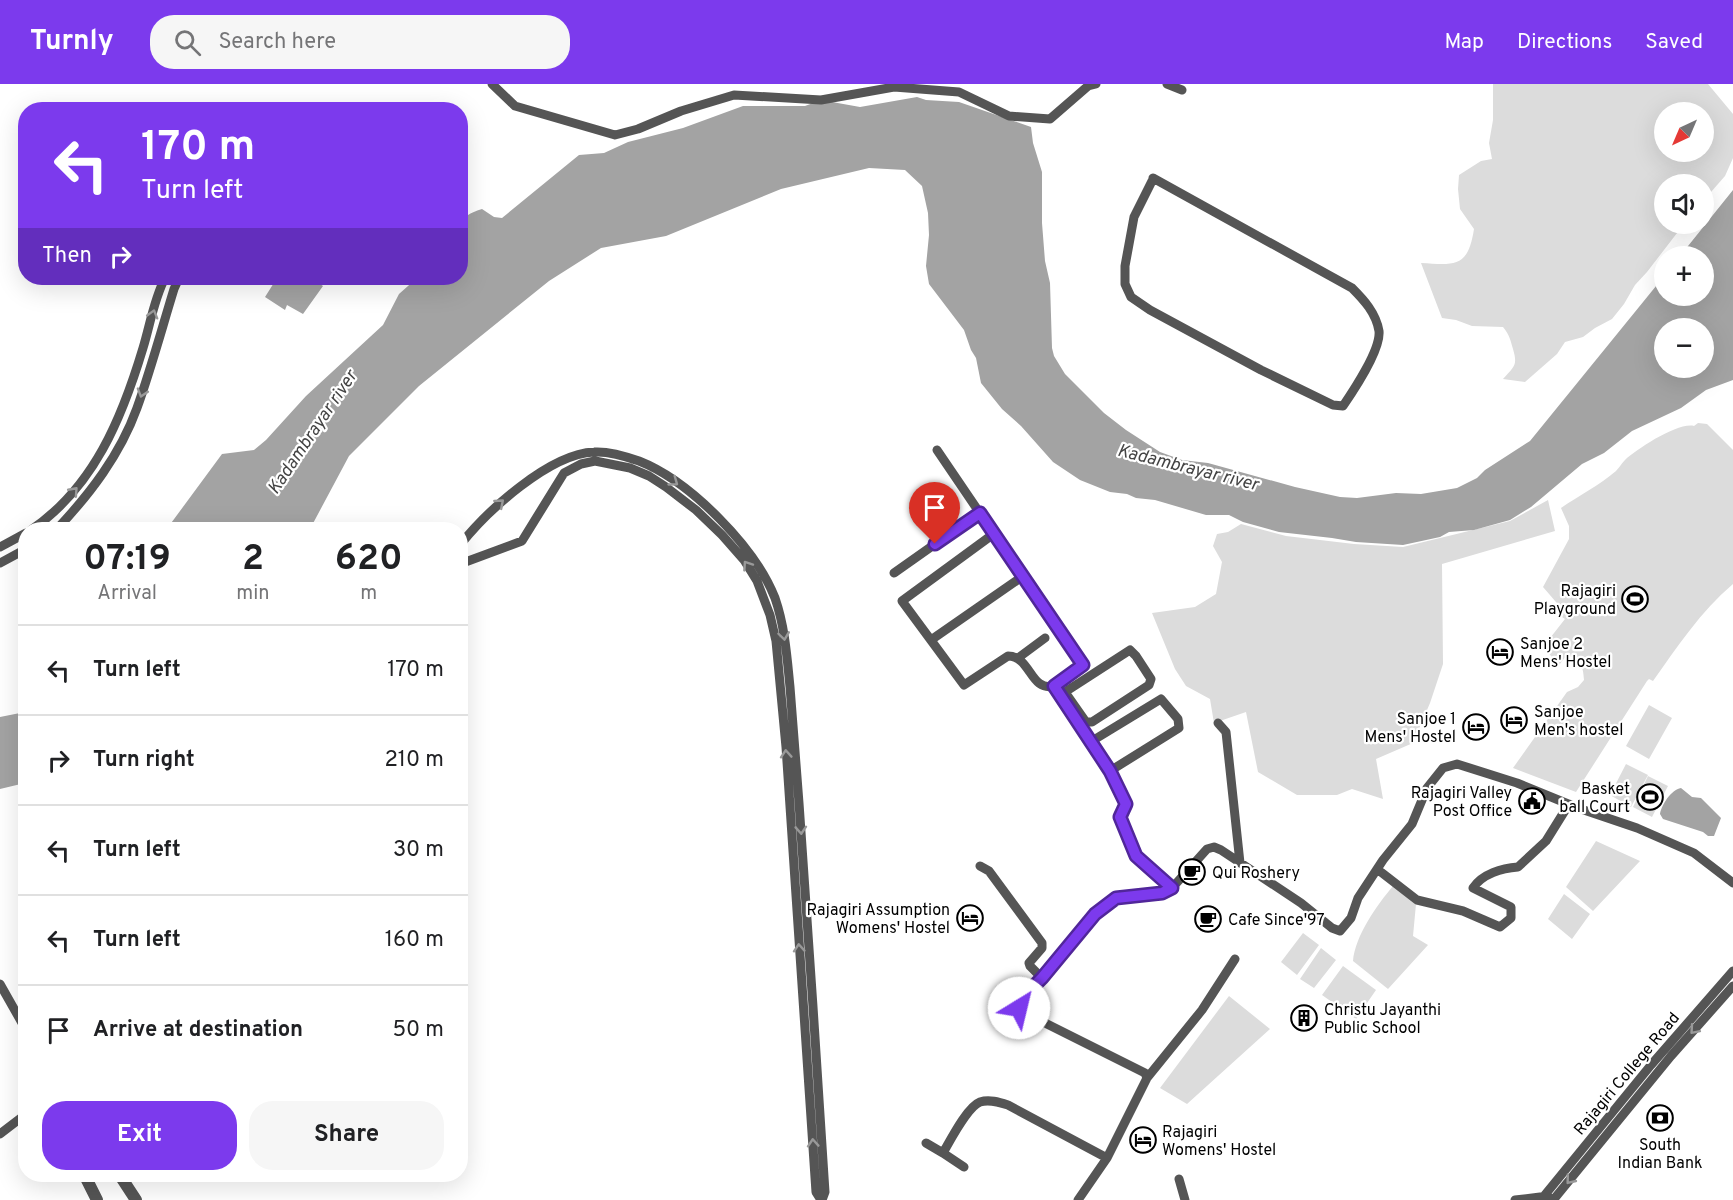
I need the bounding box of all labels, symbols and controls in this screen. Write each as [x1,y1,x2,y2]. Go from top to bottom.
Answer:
search box [150,15,570,69]
text: Turnly [30,24,114,60]
icon: search [171,26,204,59]
text: Search here [219,29,336,56]
text: Map [1444,29,1484,56]
text: Directions [1517,29,1612,56]
text: Saved [1645,29,1703,56]
north arrow [1654,102,1714,162]
map controls [1654,102,1714,378]
text: 170 m [141,122,255,175]
icon: left [42,126,120,204]
text: Turn left [141,174,243,208]
button: sound [1654,174,1714,234]
icon: right [104,240,137,273]
text: Then [42,243,92,270]
button: + [1654,246,1714,306]
one-way arrow [146,309,158,320]
button: − [1654,318,1714,378]
water label: Kadambrayar river [263,365,364,499]
one-way arrow [137,387,149,398]
water label: Kadambrayar river [1115,440,1263,498]
one-way arrow [668,474,679,485]
pin [909,482,960,544]
one-way arrow [67,487,78,498]
icon: arrive [918,491,951,524]
one-way arrow [493,499,504,510]
text: 07:19 [83,537,171,583]
text: 2 [242,537,264,583]
text: 620 [335,537,403,583]
one-way arrow [743,561,754,572]
text: Arrival [97,581,157,607]
text: min [236,581,270,607]
text: m [360,581,377,607]
place label: Rajagiri Playground [1534,582,1616,620]
sports icon: Rajagiri Playground [1620,584,1650,614]
one-way arrow [778,631,790,640]
place label: Sanjoe 2 Mens' Hostel [1520,635,1611,673]
hotel icon: Sanjoe 2 Mens' Hostel [1485,637,1515,667]
icon: left [42,654,75,687]
text: Turn left [93,657,181,684]
text: 170 m [387,657,444,684]
place label: Sanjoe Men's hostel [1534,703,1623,741]
hotel icon: Sanjoe Men's hostel [1499,705,1529,735]
place label: Sanjoe 1 Mens' Hostel [1365,710,1456,748]
hotel icon: Sanjoe 1 Mens' Hostel [1461,712,1491,742]
icon: right [42,744,75,777]
text: Turn right [93,747,195,774]
text: 210 m [384,747,444,774]
one-way arrow [780,749,793,758]
place label: Basket ball Court [1559,780,1630,818]
sports icon: Basket ball Court [1635,782,1665,812]
place label: Rajagiri Valley Post Office [1411,784,1512,822]
public building icon: Rajagiri Valley Post Office [1517,786,1547,816]
one-way arrow [794,826,807,835]
icon: left [42,834,75,867]
text: Turn left [93,837,181,864]
text: 30 m [393,837,444,864]
cafe icon: Qui Roshery [1177,857,1207,887]
place label: Qui Roshery [1212,864,1300,884]
place label: Rajagiri Assumption Womens' Hostel [806,901,950,939]
hotel icon: Rajagiri Assumption Womens' Hostel [955,903,985,933]
cafe icon: Cafe Since'97 [1193,904,1223,934]
place label: Cafe Since'97 [1228,911,1325,931]
icon: left [42,924,75,957]
text: Turn left [93,927,181,954]
text: 160 m [385,927,444,954]
one-way arrow [793,944,806,953]
position arrow [987,976,1051,1040]
place label: Christu Jayanthi Public School [1324,1001,1441,1039]
building icon: Christu Jayanthi Public School [1289,1003,1319,1033]
street label: Rajagiri College Road [1570,1009,1685,1140]
icon: arrive [42,1014,75,1047]
text: Arrive at destination [93,1017,303,1044]
text: 50 m [392,1017,444,1044]
one-way arrow [1690,1023,1701,1034]
button: Exit [42,1101,237,1170]
button: Share [249,1101,444,1170]
bank icon: South Indian Bank [1645,1103,1675,1133]
place label: Rajagiri Womens' Hostel [1162,1123,1276,1161]
hotel icon: Rajagiri Womens' Hostel [1128,1125,1158,1155]
place label: South Indian Bank [1618,1136,1702,1174]
one-way arrow [806,1138,819,1147]
one-way arrow [1566,1173,1577,1184]

